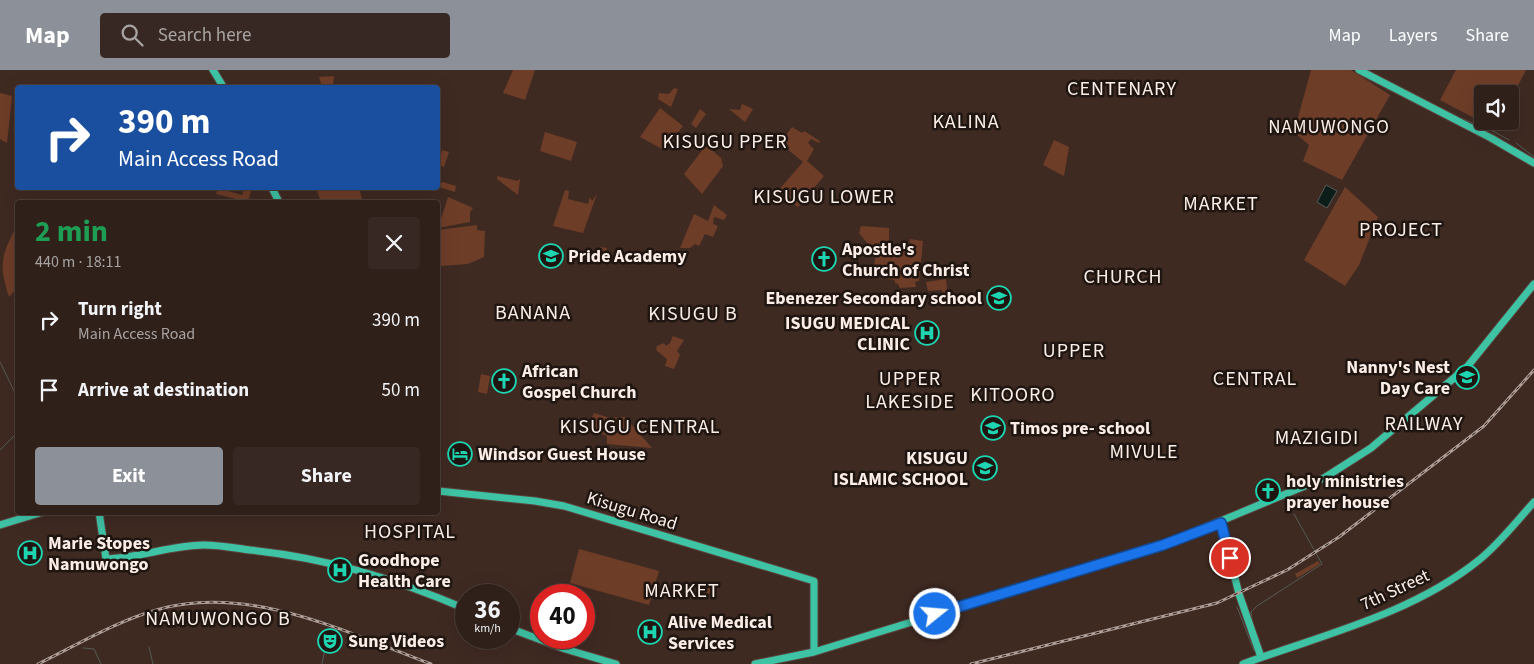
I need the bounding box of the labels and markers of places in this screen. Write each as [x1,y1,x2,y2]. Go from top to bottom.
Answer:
place label: Apostle's Church of Christ [841,237,969,283]
school or university icon: Pride Academy [538,243,564,269]
place label: Pride Academy [568,244,687,269]
church icon: Apostle's Church of Christ [811,246,837,272]
school or university icon: Ebenezer Secondary school [986,285,1012,311]
place label: Ebenezer Secondary school [765,286,982,311]
place label: ISUGU MEDICAL CLINIC [785,311,911,357]
hospital icon: ISUGU MEDICAL CLINIC [914,320,940,346]
place label: Nanny's Nest Day Care [1346,355,1450,401]
place label: African Gospel Church [521,359,636,405]
school or university icon: Nanny's Nest Day Care [1454,364,1480,390]
church icon: African Gospel Church [491,368,517,394]
school or university icon: Timos pre- school [980,415,1006,441]
place label: Timos pre- school [1010,416,1150,441]
hotel icon: Windsor Guest House [447,441,473,467]
place label: Windsor Guest House [478,442,646,467]
place label: KISUGU ISLAMIC SCHOOL [833,446,968,492]
school or university icon: KISUGU ISLAMIC SCHOOL [972,455,998,481]
place label: holy ministries prayer house [1286,469,1404,515]
church icon: holy ministries prayer house [1255,478,1281,504]
place label: Marie Stopes Namuwongo [48,531,150,577]
pin [1209,537,1251,579]
hospital icon: Marie Stopes Namuwongo [17,540,43,566]
place label: Goodhope Health Care [358,548,451,594]
hospital icon: Goodhope Health Care [327,557,353,583]
place label: Alive Medical Services [667,610,772,656]
hospital icon: Alive Medical Services [637,619,663,645]
theatre icon: Sung Videos [317,628,343,654]
place label: Sung Videos [348,629,444,654]

